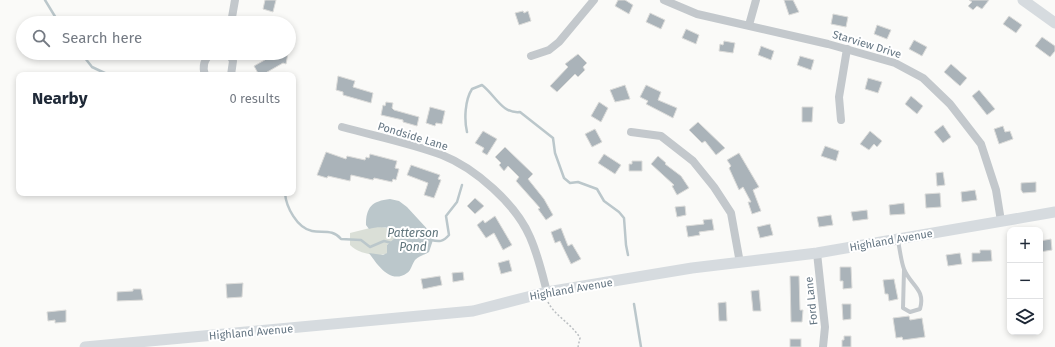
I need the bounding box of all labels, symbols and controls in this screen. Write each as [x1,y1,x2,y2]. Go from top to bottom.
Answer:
search box [16,16,296,60]
icon: search [30,27,52,49]
street label: Starview Drive [831,28,903,61]
text: Search here [62,29,142,47]
text: Nearby [32,88,87,109]
text: 0 results [229,91,280,106]
street label: Pondside Lane [376,120,450,153]
water label: Patterson Pond [387,226,439,254]
street label: Highland Avenue [848,227,934,254]
map controls [1007,227,1043,335]
button: + [1007,227,1043,263]
button: − [1007,263,1043,299]
street label: Highland Avenue [528,276,614,303]
street label: Ford Lane [802,276,821,326]
button: layers [1007,299,1043,335]
street label: Highland Avenue [208,322,294,343]

